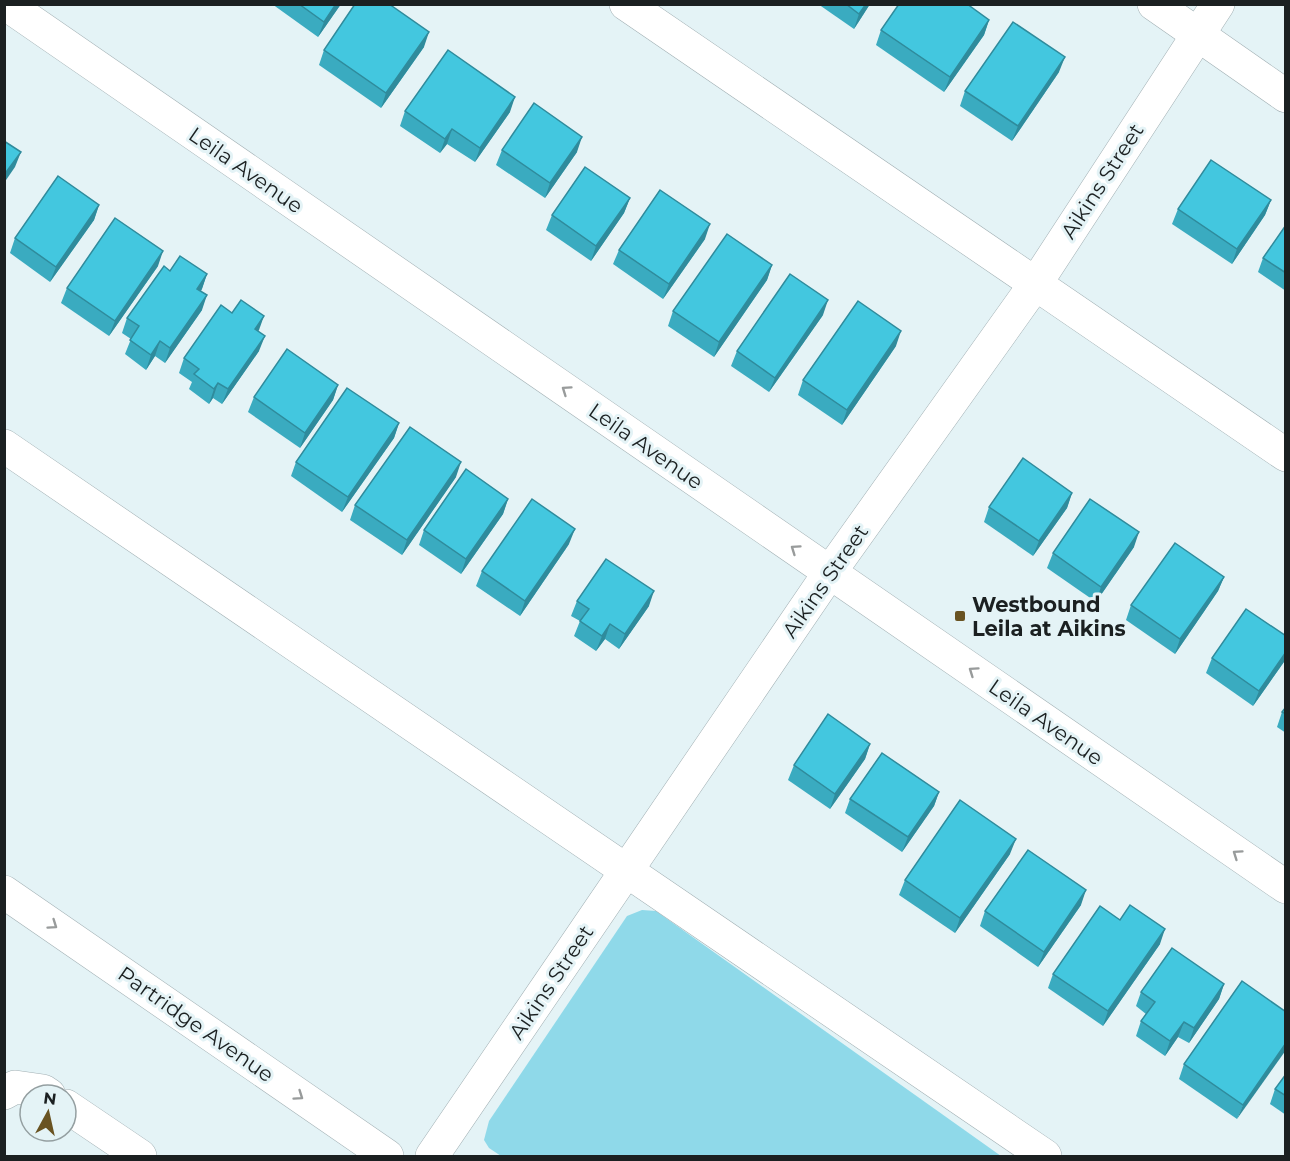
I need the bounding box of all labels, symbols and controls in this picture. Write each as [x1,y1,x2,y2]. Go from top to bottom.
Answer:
street label: Aikins Street [1055,119,1149,243]
street label: Leila Avenue [184,122,308,218]
one-way arrow [561,386,572,397]
street label: Leila Avenue [584,398,708,494]
street label: Aikins Street [777,520,873,642]
one-way arrow [791,545,802,556]
place label: Westbound Leila at Aikins [972,592,1126,641]
marker: Westbound Leila at Aikins [953,609,967,623]
one-way arrow [969,667,980,678]
street label: Leila Avenue [984,674,1108,770]
one-way arrow [1233,850,1244,861]
one-way arrow [46,918,57,929]
street label: Aikins Street [504,920,598,1044]
street label: Partridge Avenue [113,961,279,1087]
north arrow [18,1083,78,1143]
text: N [42,1088,58,1109]
one-way arrow [293,1089,304,1100]

